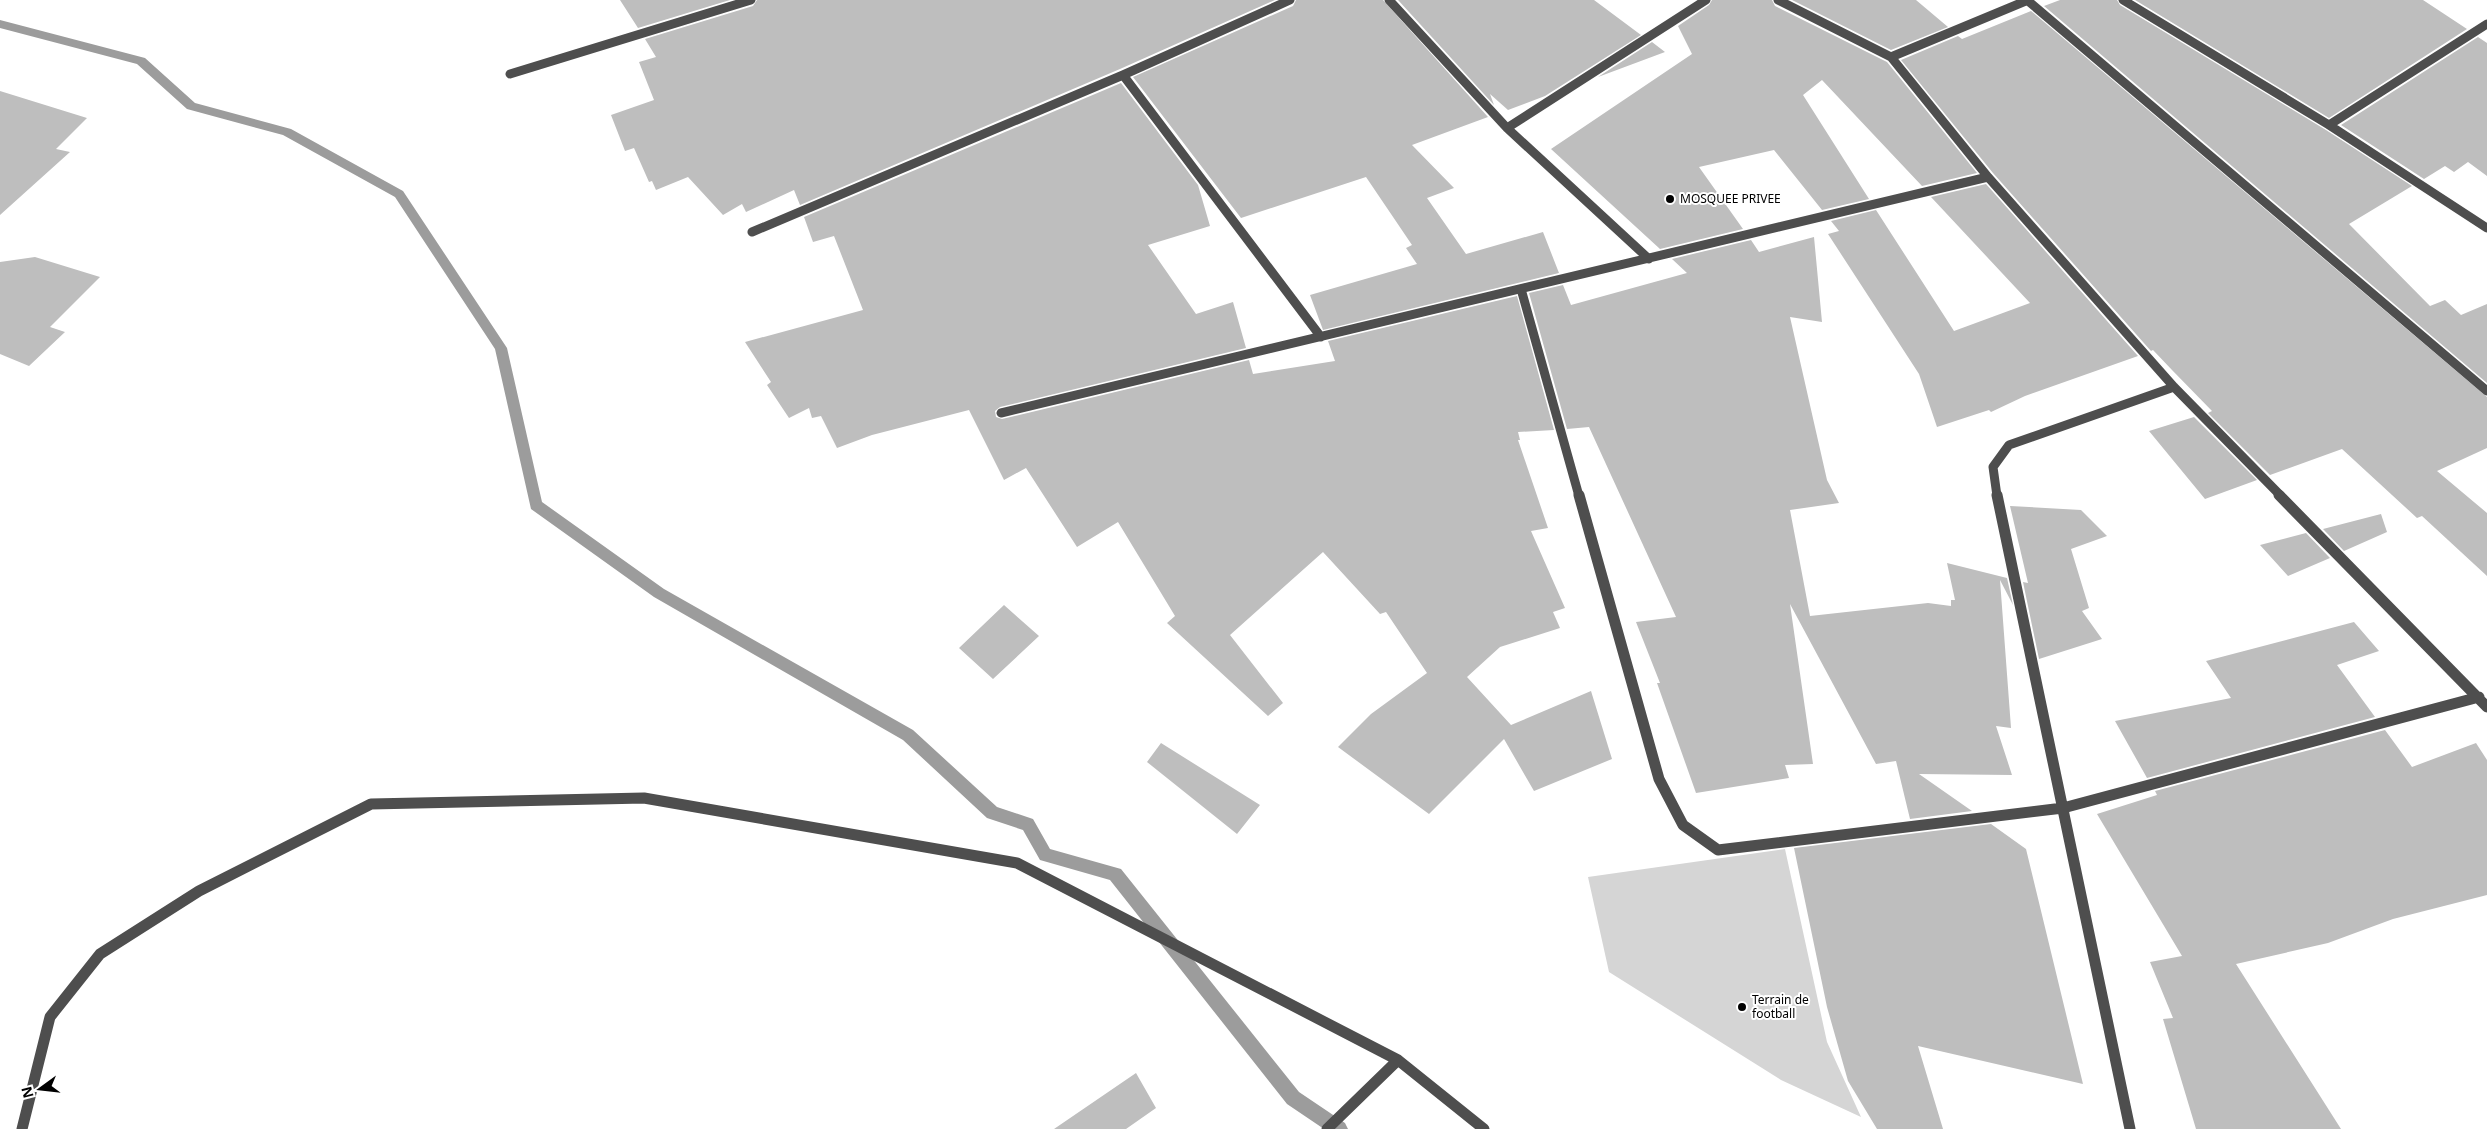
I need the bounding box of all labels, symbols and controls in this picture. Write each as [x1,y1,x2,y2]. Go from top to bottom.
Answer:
place label: MOSQUEE PRIVEE [1680,190,1781,207]
marker: MOSQUEE PRIVEE [1664,193,1676,205]
place label: Terrain de football [1752,991,1809,1022]
marker: Terrain de football [1736,1001,1748,1013]
north arrow [15,1064,65,1114]
text: N [16,1085,38,1100]

